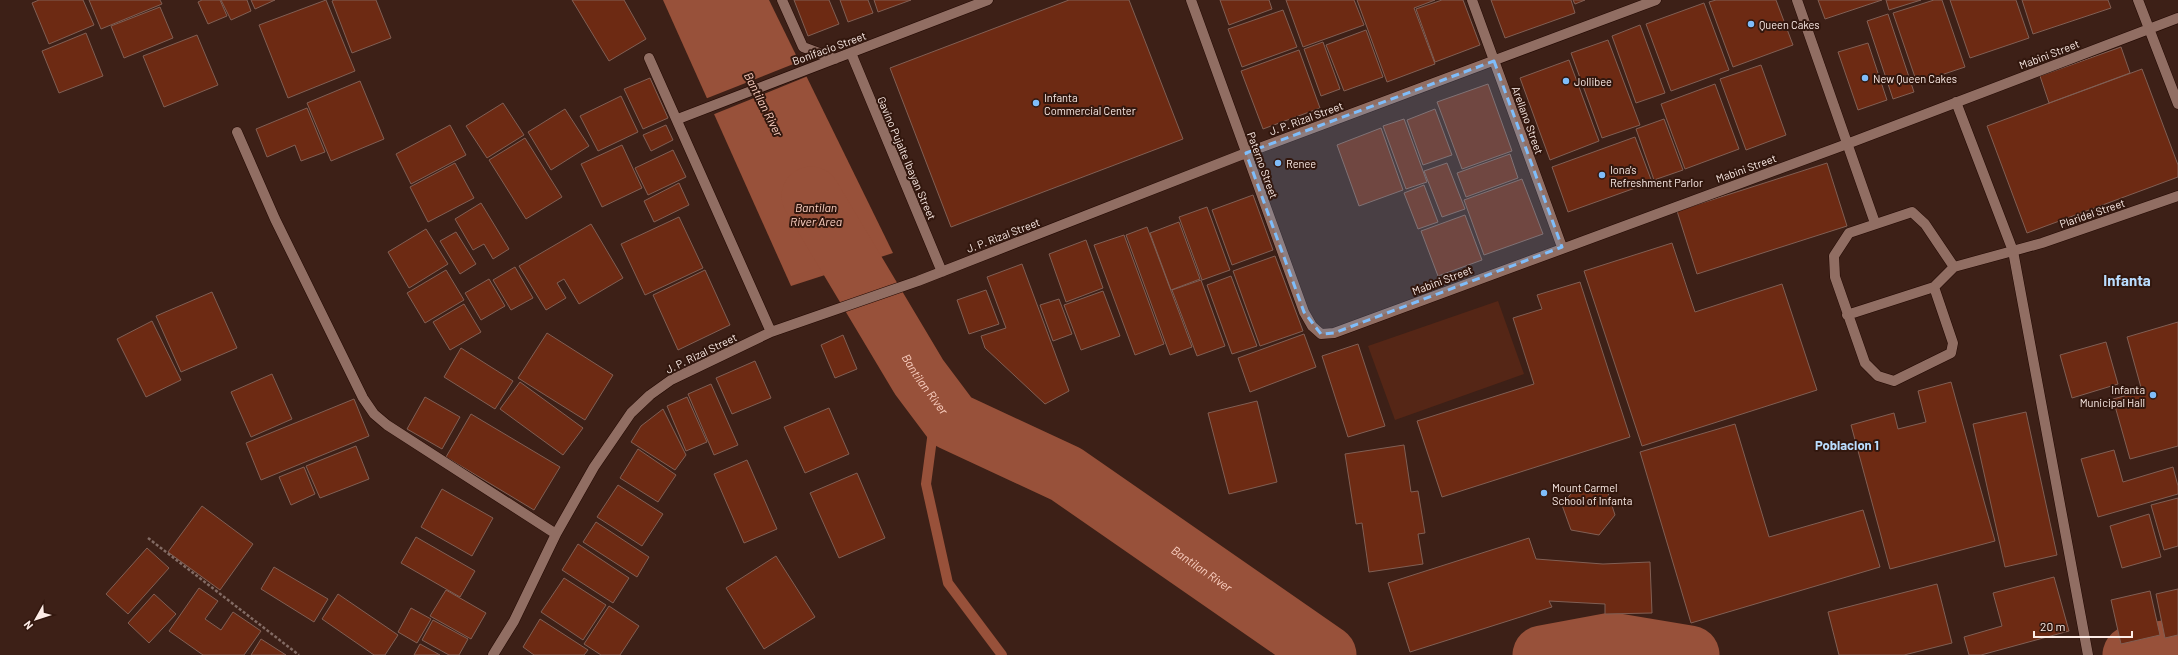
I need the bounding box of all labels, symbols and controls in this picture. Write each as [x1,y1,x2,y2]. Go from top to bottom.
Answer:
place label: Queen Cakes [1759,18,1820,31]
marker: Queen Cakes [1746,19,1756,29]
street label: Bonifacio Street [790,29,868,67]
street label: Mabini Street [2017,37,2081,71]
water label: Bantilan River [742,69,787,139]
place label: New Queen Cakes [1873,72,1957,85]
marker: New Queen Cakes [1860,73,1870,83]
place label: Jollibee [1574,75,1612,88]
marker: Jollibee [1561,76,1571,86]
street label: Arellano Street [1510,84,1546,156]
place label: Infanta Commercial Center [1044,91,1136,117]
street label: Gavino Pujalte Ibayan Street [875,94,939,222]
marker: Infanta Commercial Center [1031,98,1041,108]
street label: J. P. Rizal Street [1267,99,1345,137]
street label: Paterno Street [1245,130,1281,200]
street label: Mabini Street [1714,151,1778,185]
place label: Renee [1286,157,1316,170]
marker: Renee [1273,158,1283,168]
place label: Iona's Refreshment Parlor [1610,163,1703,189]
marker: Iona's Refreshment Parlor [1597,170,1607,180]
street label: Plaridel Street [2058,196,2126,230]
water label: Bantilan River Area [790,200,842,228]
street label: J. P. Rizal Street [964,215,1042,255]
street label: Mabini Street [1410,263,1474,297]
district label: Infanta [2103,271,2151,289]
street label: J. P. Rizal Street [663,330,739,376]
water label: Bantilan River [900,351,952,417]
place label: Infanta Municipal Hall [2080,383,2145,409]
marker: Infanta Municipal Hall [2148,390,2158,400]
district label: Poblacion 1 [1815,437,1879,453]
place label: Mount Carmel School of Infanta [1552,481,1632,507]
marker: Mount Carmel School of Infanta [1539,488,1549,498]
water label: Bantilan River [1169,542,1236,595]
north arrow [16,599,56,639]
scale bar [2034,613,2132,639]
text: N [20,619,35,633]
text: 20 m [2040,619,2066,633]

